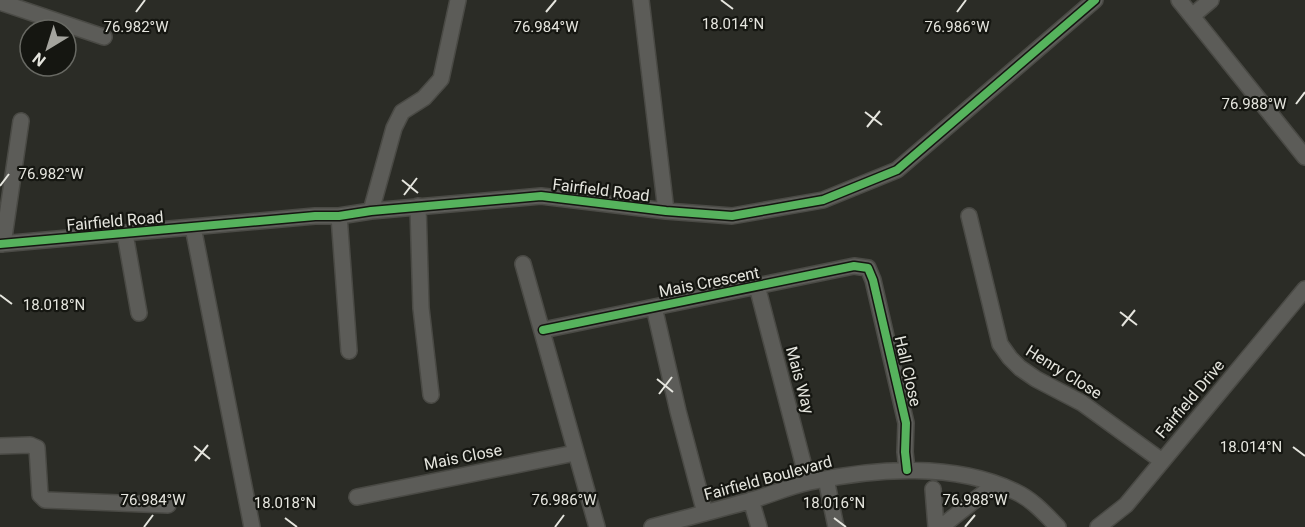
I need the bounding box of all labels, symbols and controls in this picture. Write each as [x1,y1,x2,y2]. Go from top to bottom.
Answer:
text: 18.014°N [702,15,764,33]
north arrow [18,18,78,78]
text: 76.982°W [103,18,169,36]
text: 76.984°W [513,18,579,36]
text: 76.986°W [924,18,990,36]
text: N [29,48,49,70]
text: 76.988°W [1221,95,1287,113]
text: 76.982°W [18,165,84,183]
street label: Fairfield Road [551,175,651,205]
street label: Fairfield Road [66,207,164,235]
street label: Mais Crescent [657,263,761,301]
text: 18.018°N [23,296,85,314]
street label: Hall Close [891,334,925,408]
street label: Henry Close [1022,341,1106,403]
street label: Mais Way [782,344,818,416]
street label: Fairfield Drive [1152,356,1228,442]
text: 18.014°N [1220,438,1282,456]
street label: Mais Close [422,440,504,474]
street label: Fairfield Boulevard [702,452,834,504]
text: 76.984°W [120,491,186,509]
text: 76.986°W [531,491,597,509]
text: 76.988°W [942,491,1008,509]
text: 18.018°N [254,494,316,512]
text: 18.016°N [803,494,865,512]

